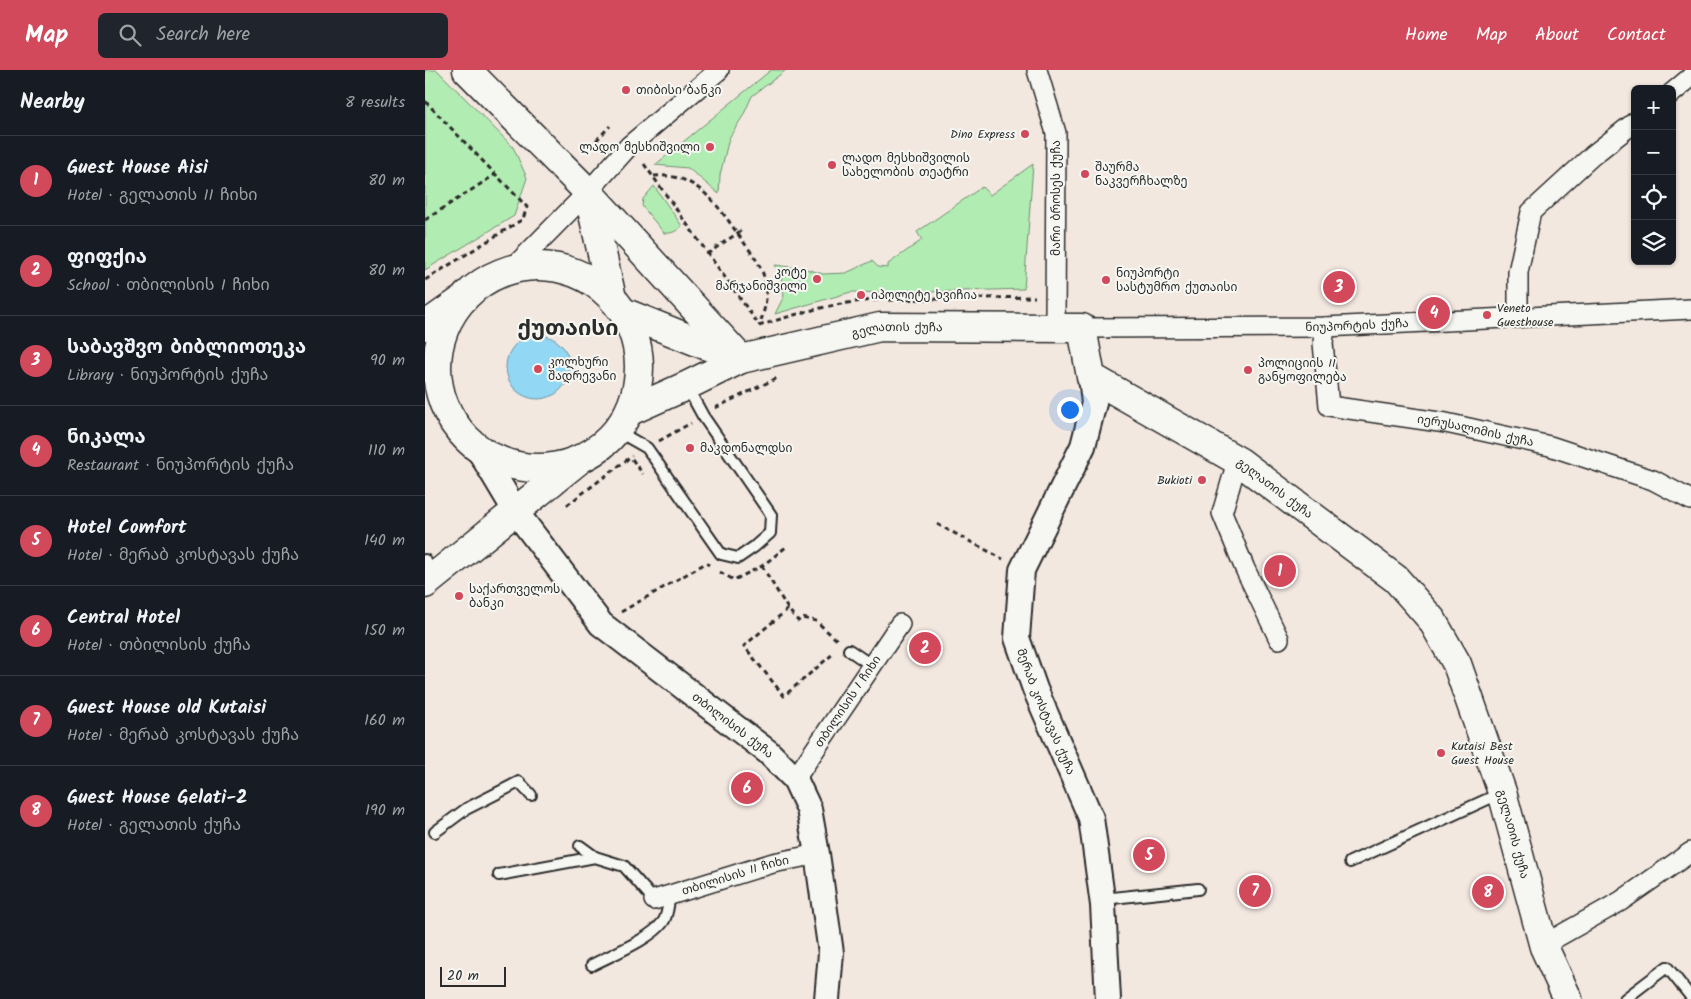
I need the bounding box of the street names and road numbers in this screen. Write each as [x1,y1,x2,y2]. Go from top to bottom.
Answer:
street label: მარი ბროსეს ქუჩა [1047,140,1066,256]
street label: ნიუპორტის ქუჩა [1305,313,1409,337]
street label: გელათის ქუჩა [850,317,943,343]
street label: იერუსალიმის ქუჩა [1416,409,1536,452]
street label: გელათის ქუჩა [1232,453,1317,523]
street label: მერაბ კოსტავას ქუჩა [1012,646,1081,778]
street label: თბილისის I ჩიხი [810,651,886,751]
street label: თბილისის ქუჩა [688,687,778,762]
street label: გელათის ქუჩა [1492,787,1535,881]
street label: თბილისის II ჩიხი [679,850,791,900]

